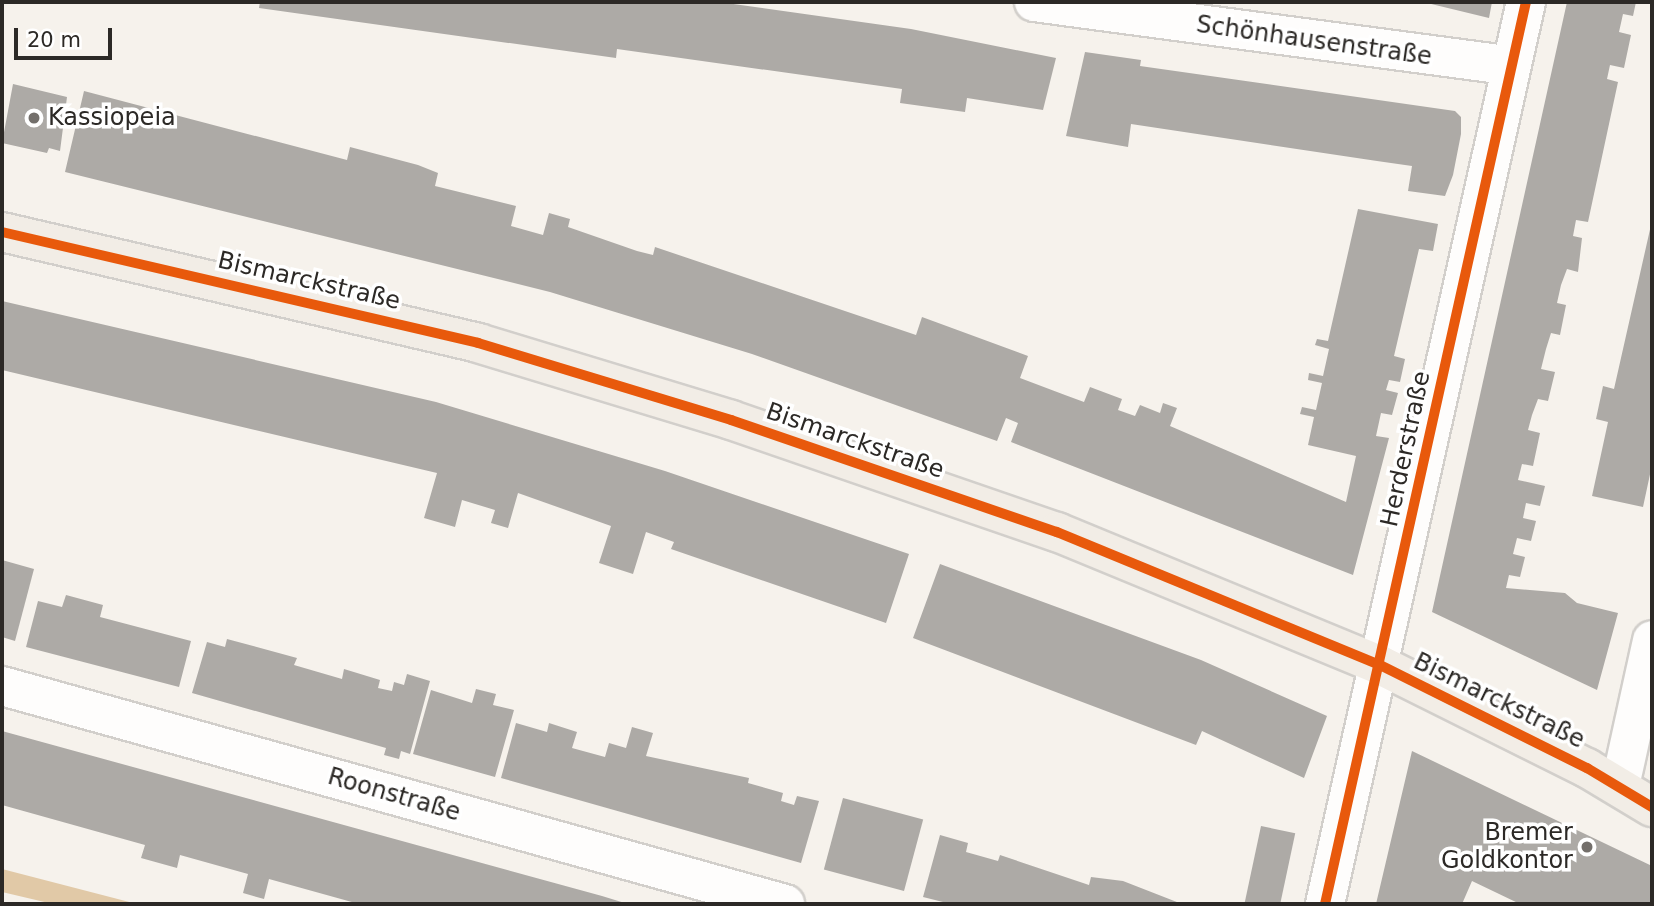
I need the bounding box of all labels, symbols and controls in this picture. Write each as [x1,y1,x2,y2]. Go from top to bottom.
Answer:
street label: Schönhausenstraße [1194,10,1434,72]
scale bar [18,14,116,58]
text: 20 m [27,28,81,52]
place label: Kassiopeia [48,104,176,132]
marker: Kassiopeia [26,110,42,126]
street label: Bismarckstraße [215,246,403,316]
street label: Herderstraße [1375,368,1437,530]
street label: Bismarckstraße [762,397,948,485]
street label: Bismarckstraße [1409,647,1589,755]
street label: Roonstraße [324,762,464,828]
place label: Bremer Goldkontor [1441,819,1573,875]
marker: Bremer Goldkontor [1579,839,1595,855]

